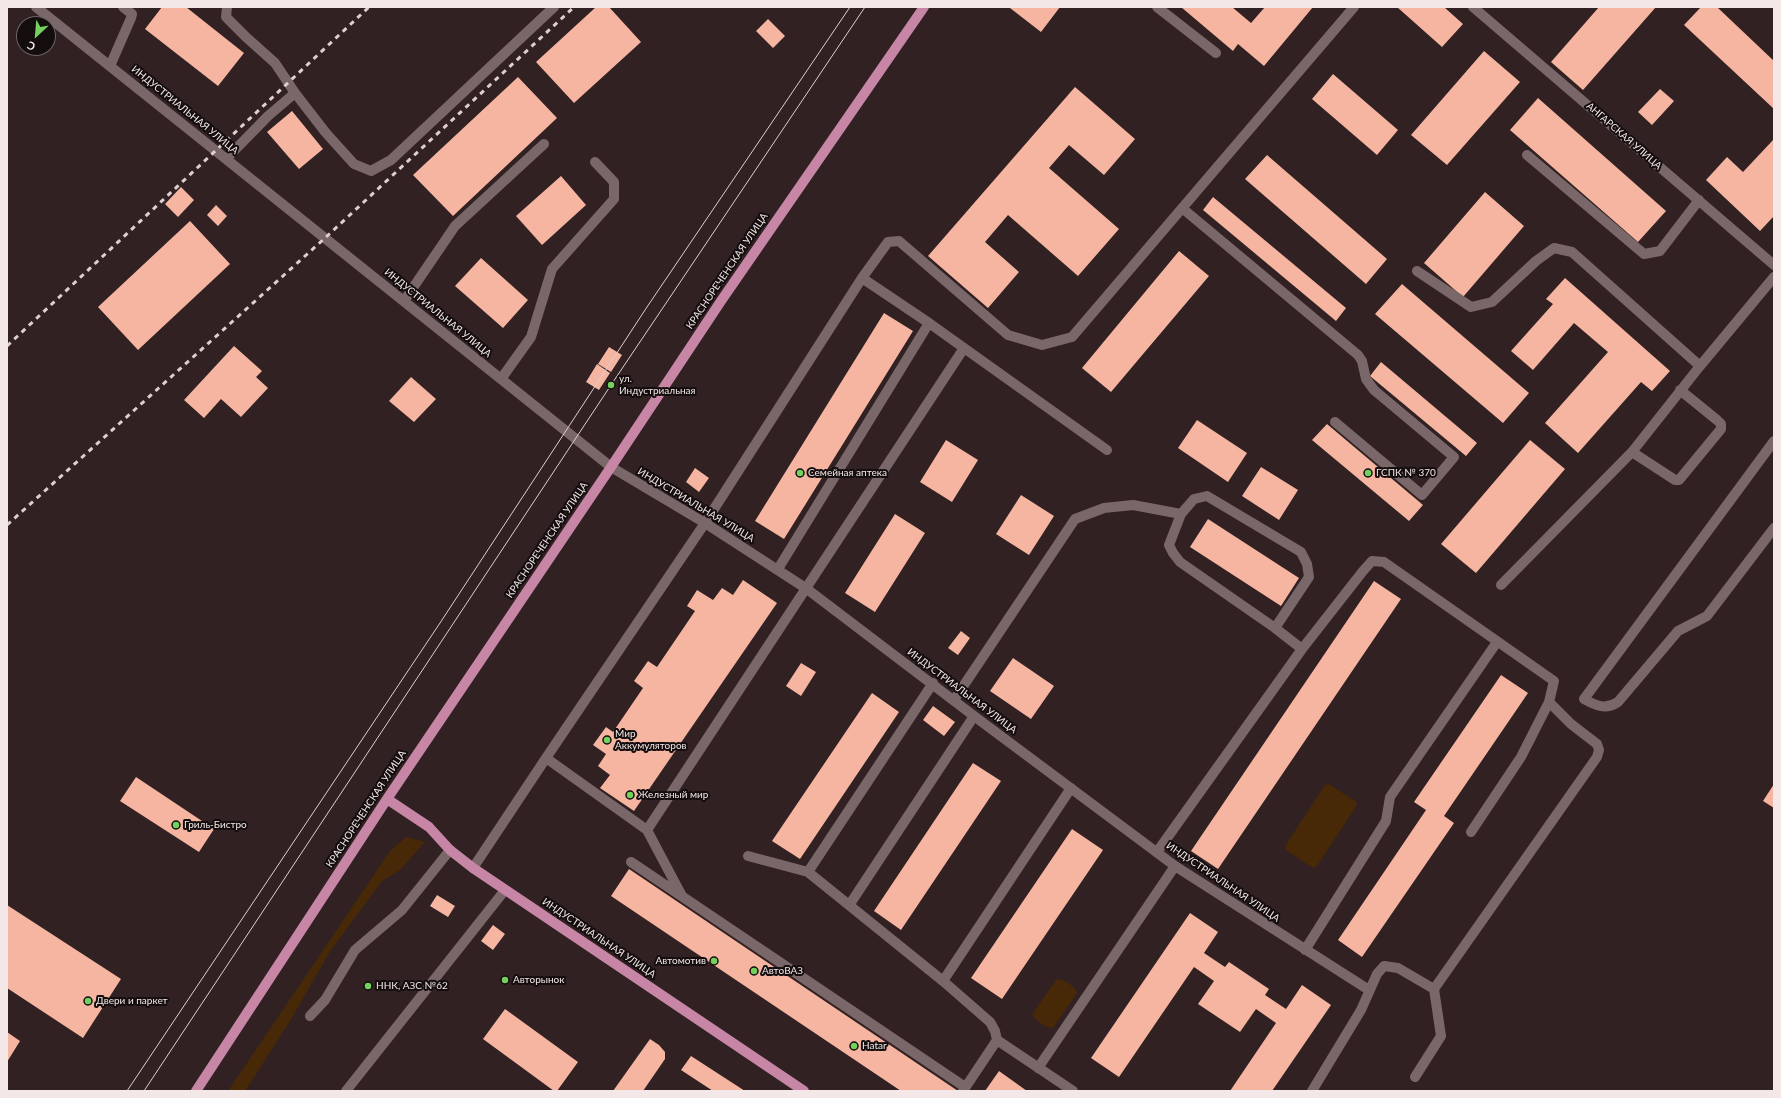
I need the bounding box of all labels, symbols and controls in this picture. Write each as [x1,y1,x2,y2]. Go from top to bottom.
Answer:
north arrow [16,16,56,56]
text: С [25,39,37,54]
street label: ИНДУСТРИАЛЬНАЯ УЛИЦА [129,63,241,157]
street label: АНГАРСКАЯ УЛИЦА [1584,100,1664,172]
street label: КРАСНОРЕЧЕНСКАЯ УЛИЦА [684,211,770,331]
street label: ИНДУСТРИАЛЬНАЯ УЛИЦА [382,266,494,360]
place label: ул. Индустриальная [619,373,695,396]
marker: ул. Индустриальная [606,380,616,390]
street label: ИНДУСТРИАЛЬНАЯ УЛИЦА [635,465,757,545]
place label: Семейная аптека [808,467,887,479]
place label: ГСПК № 370 [1376,467,1436,479]
marker: Семейная аптека [795,468,805,478]
marker: ГСПК № 370 [1363,468,1373,478]
street label: КРАСНОРЕЧЕНСКАЯ УЛИЦА [504,480,590,600]
street label: ИНДУСТРИАЛЬНАЯ УЛИЦА [905,646,1019,736]
place label: Мир Аккумуляторов [615,728,687,752]
marker: Мир Аккумуляторов [602,735,612,745]
street label: КРАСНОРЕЧЕНСКАЯ УЛИЦА [324,748,408,870]
place label: Железный мир [638,789,708,801]
marker: Железный мир [625,790,635,800]
place label: Гриль-Бистро [184,819,247,831]
marker: Гриль-Бистро [171,820,181,830]
street label: ИНДУСТРИАЛЬНАЯ УЛИЦА [1164,840,1282,924]
street label: ИНДУСТРИАЛЬНАЯ УЛИЦА [540,896,658,980]
place label: Автомотив [656,955,706,967]
marker: Автомотив [709,956,719,966]
place label: АвтоВАЗ [762,965,803,977]
marker: АвтоВАЗ [749,966,759,976]
place label: Авторынок [513,974,564,986]
marker: Авторынок [500,975,510,985]
place label: ННК, АЗС №62 [376,980,448,992]
marker: ННК, АЗС №62 [363,981,373,991]
place label: Двери и паркет [96,995,168,1007]
marker: Двери и паркет [83,996,93,1006]
place label: Hatar [862,1040,887,1052]
marker: Hatar [849,1041,859,1051]

